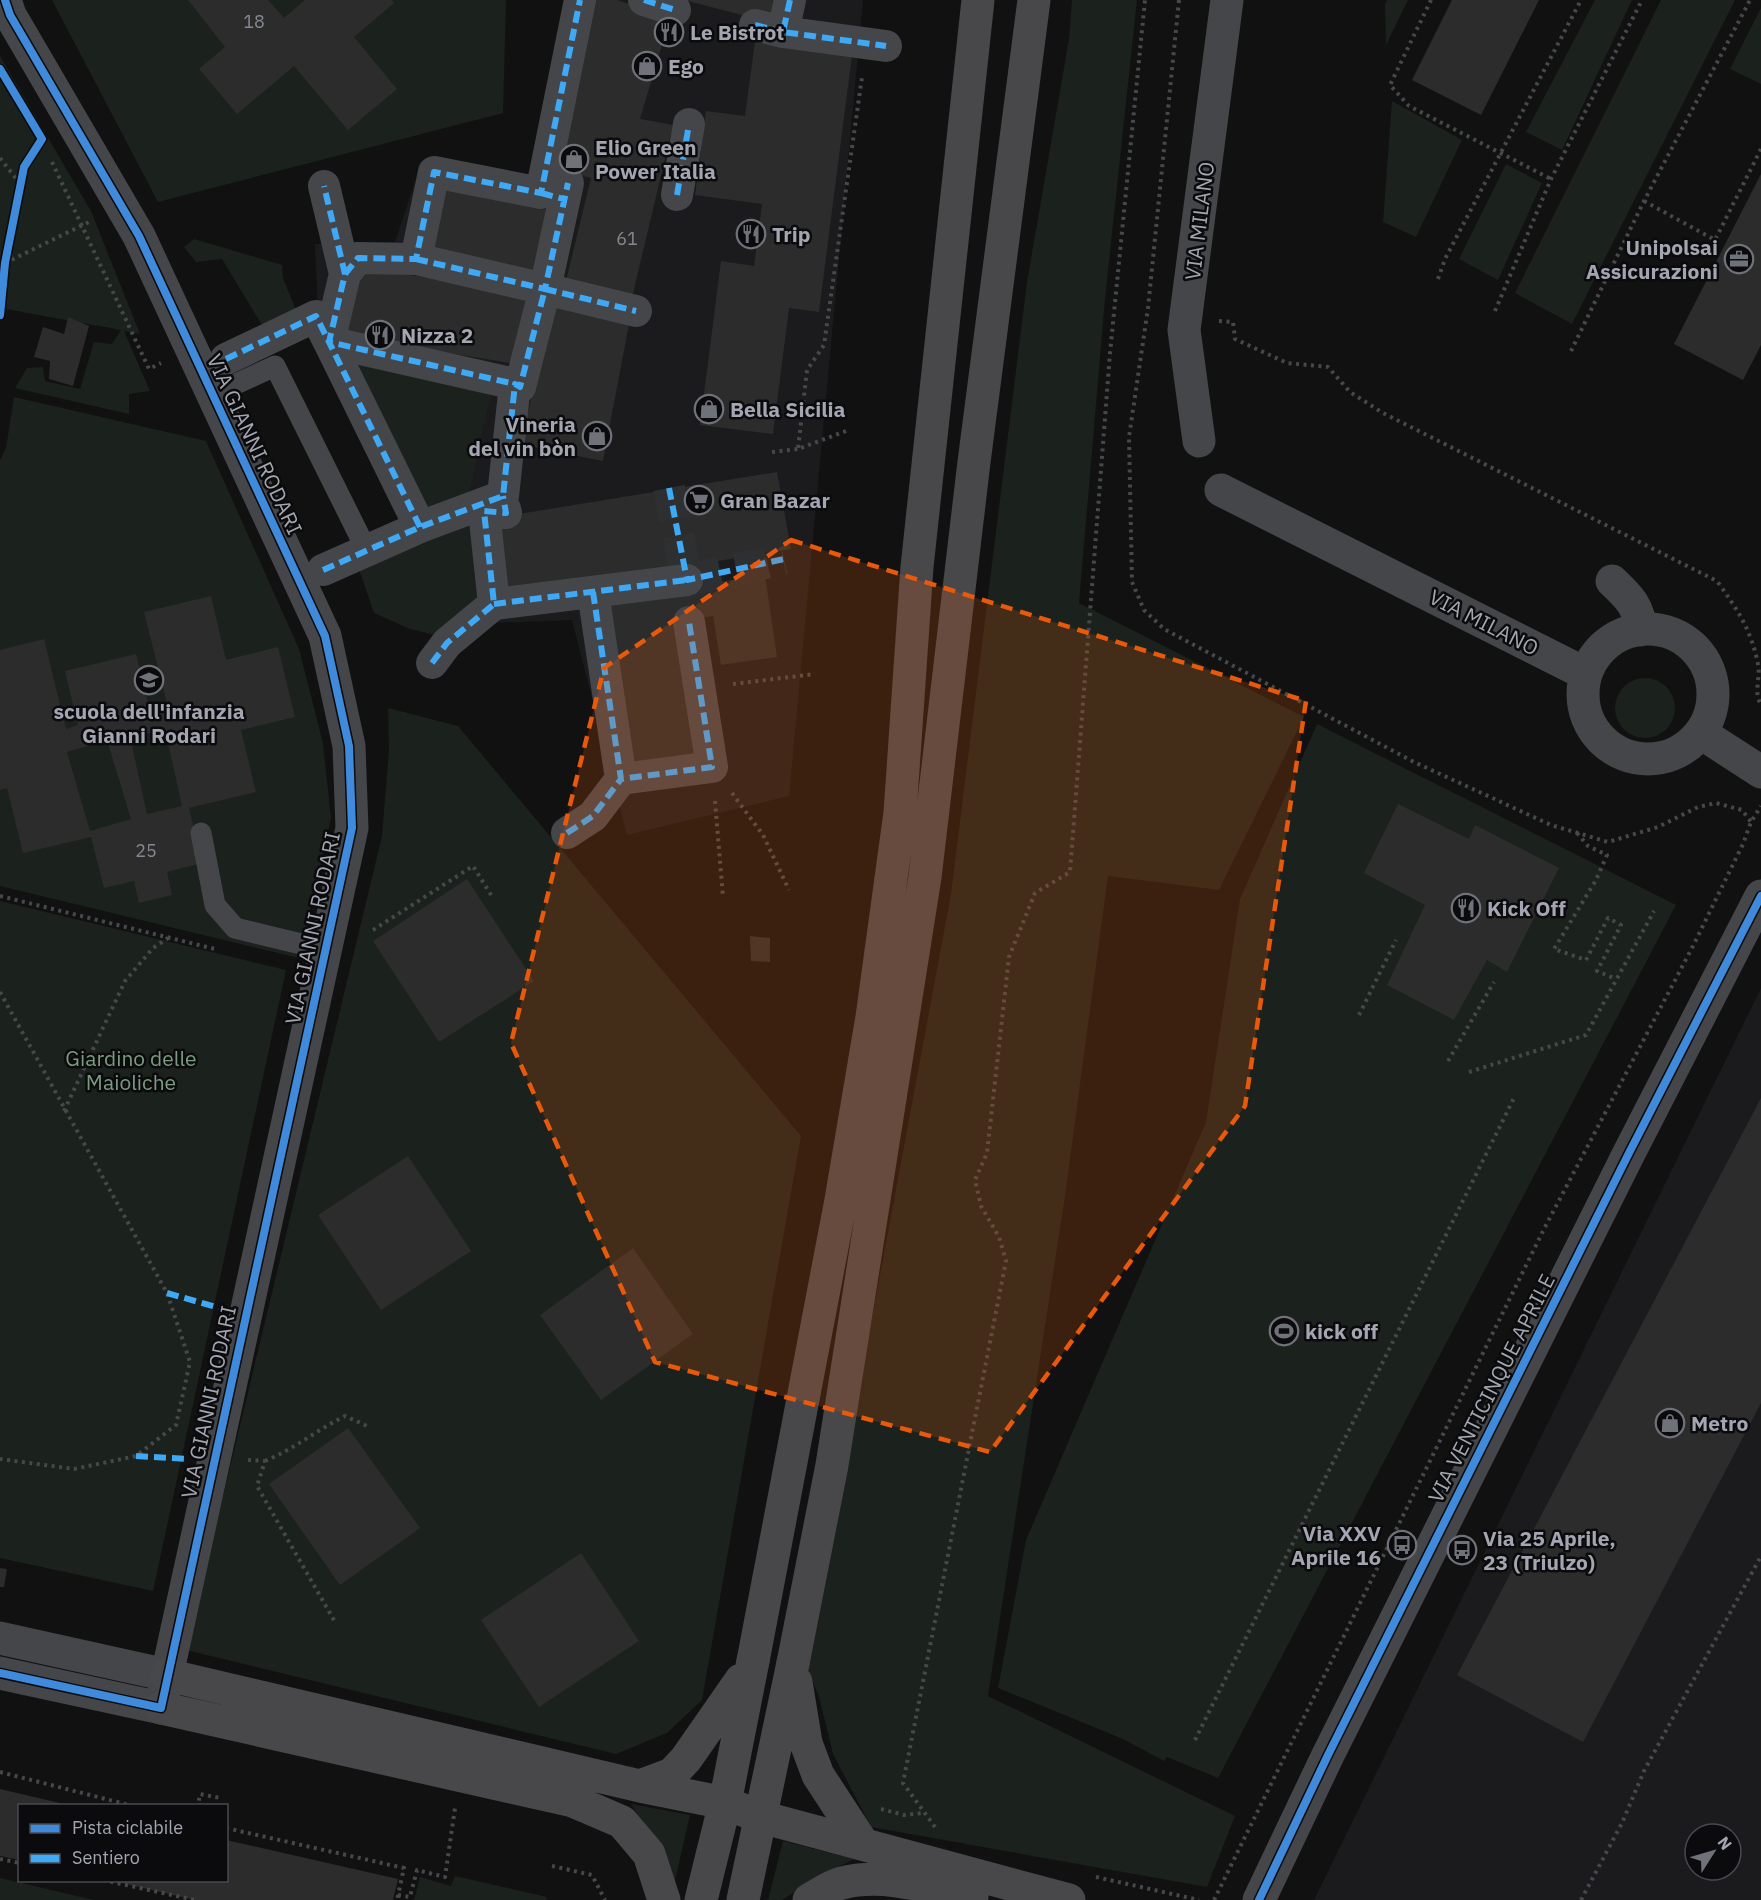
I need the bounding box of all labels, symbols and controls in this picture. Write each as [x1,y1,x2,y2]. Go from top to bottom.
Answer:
house number: 18 [243,10,265,33]
restaurant icon: Le Bistrot [653,16,685,48]
place label: Le Bistrot [690,18,784,46]
shop icon: Ego [631,50,663,82]
place label: Ego [668,52,704,80]
place label: Elio Green Power Italia [595,133,716,185]
shop icon: Elio Green Power Italia [558,143,590,175]
street label: VIA MILANO [1178,160,1220,282]
restaurant icon: Trip [735,218,767,250]
place label: Trip [772,220,811,248]
house number: 61 [616,227,638,250]
place label: Unipolsai Assicurazioni [1586,233,1718,285]
office icon: Unipolsai Assicurazioni [1723,243,1755,275]
restaurant icon: Nizza 2 [364,319,396,351]
place label: Nizza 2 [401,321,473,349]
street label: VIA GIANNI RODARI [201,349,309,539]
shop icon: Bella Sicilia [693,393,725,425]
place label: Bella Sicilia [730,395,846,423]
place label: Vineria del vin bòn [468,410,576,462]
shop icon: Vineria del vin bòn [581,420,613,452]
supermarket icon: Gran Bazar [683,484,715,516]
place label: Gran Bazar [720,486,830,514]
street label: VIA MILANO [1425,582,1543,662]
school or university icon: scuola dell'infanzia Gianni Rodari [133,664,165,696]
place label: scuola dell'infanzia Gianni Rodari [53,697,245,749]
street label: VIA GIANNI RODARI [278,829,346,1027]
house number: 25 [135,839,157,862]
restaurant icon: Kick Off [1450,892,1482,924]
place label: Kick Off [1487,894,1566,922]
park label: Giardino delle Maioliche [65,1044,197,1096]
street label: VIA VENTICINQUE APRILE [1421,1269,1561,1507]
street label: VIA GIANNI RODARI [174,1303,242,1501]
sports icon: kick off [1268,1315,1300,1347]
place label: kick off [1305,1317,1378,1345]
shop icon: Metro [1654,1407,1686,1439]
place label: Metro [1691,1409,1748,1437]
place label: Via XXV Aprile 16 [1291,1519,1381,1571]
place label: Via 25 Aprile, 23 (Triulzo) [1483,1524,1616,1576]
bus stop icon: Via XXV Aprile 16 [1386,1529,1418,1561]
bus stop icon: Via 25 Aprile, 23 (Triulzo) [1446,1534,1478,1566]
legend [18,1804,228,1882]
text: Pista ciclabile [72,1816,183,1839]
north arrow [1683,1822,1743,1882]
text: N [1714,1832,1736,1854]
text: Sentiero [72,1846,140,1869]

